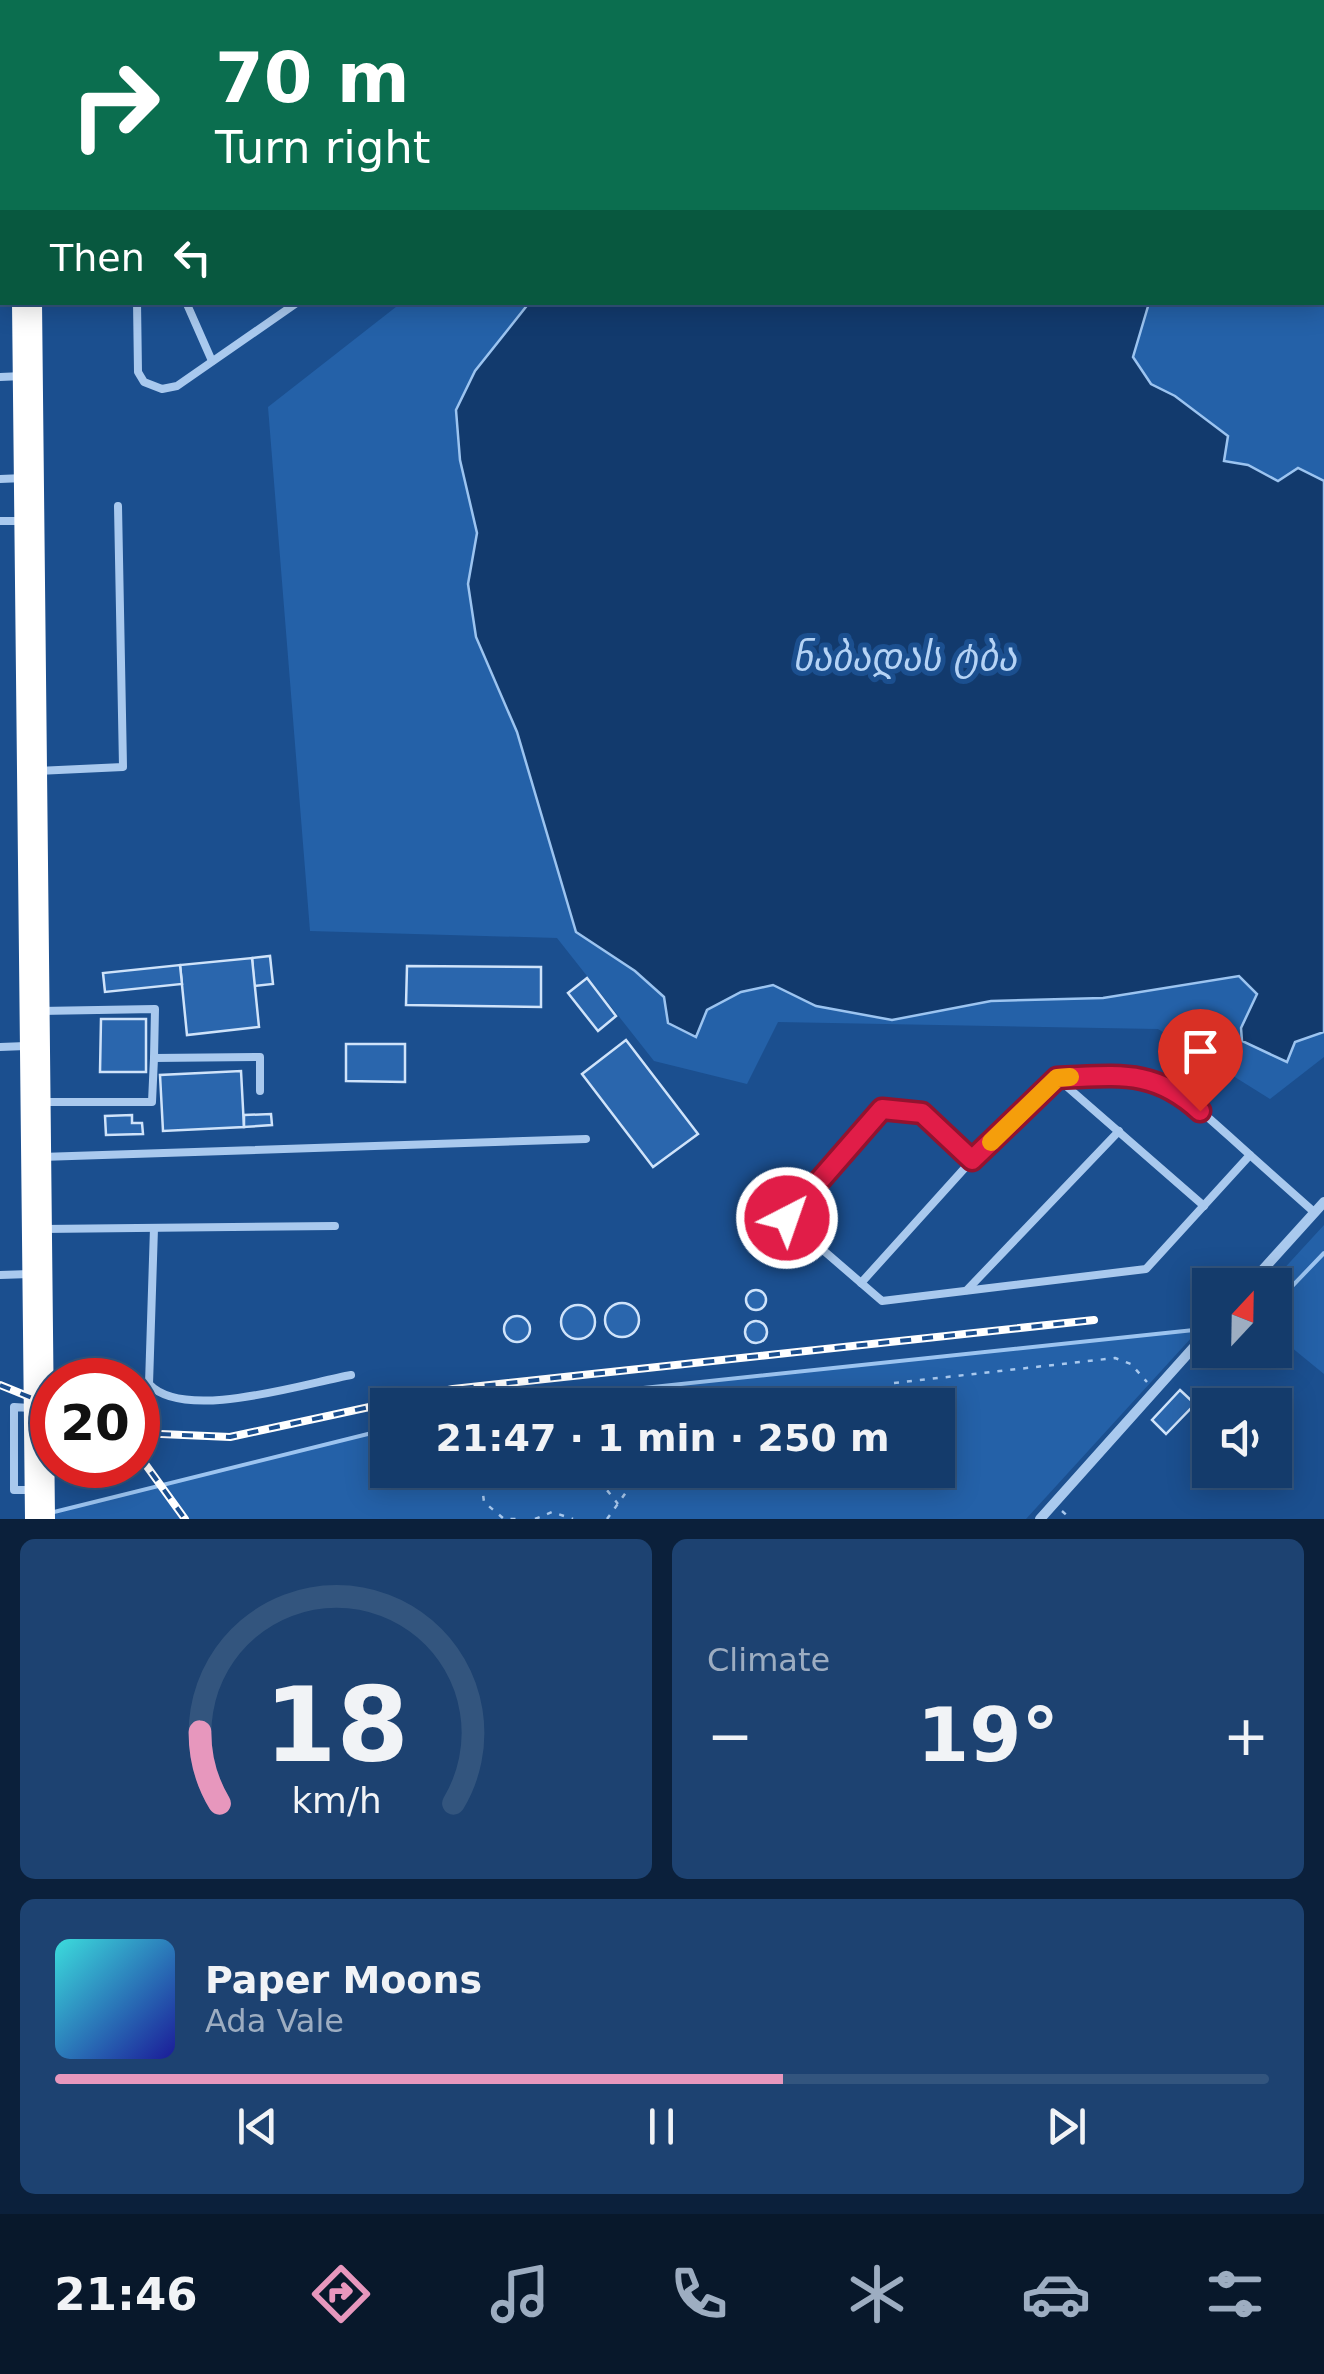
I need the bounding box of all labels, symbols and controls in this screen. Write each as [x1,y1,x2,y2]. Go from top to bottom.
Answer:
text: 70 m [215,37,410,119]
icon: right [50,40,180,170]
text: Turn right [215,121,430,174]
icon: left [165,230,220,285]
text: Then [50,236,145,280]
water label: ნაბადას ტბა [793,635,1018,679]
pin [1158,1009,1243,1112]
icon: arrive [1173,1024,1228,1079]
position arrow [735,1166,839,1270]
north arrow [1192,1268,1292,1368]
map controls [1192,1268,1292,1488]
speed limit sign: 20 [30,1358,160,1488]
button: sound [1192,1388,1292,1488]
text: 21:47 · 1 min · 250 m [435,1416,890,1460]
text: Climate [707,1641,830,1679]
text: 18 [264,1664,408,1786]
text: 19° [917,1691,1059,1779]
text: − [707,1704,753,1768]
text: + [1223,1704,1269,1768]
text: km/h [291,1780,381,1821]
text: Paper Moons [205,1958,482,2002]
text: Ada Vale [205,2002,344,2040]
icon: previous [230,2099,285,2154]
icon: pause [634,2099,689,2154]
icon: next [1039,2099,1094,2154]
icon: directions [306,2259,376,2329]
icon: music [485,2259,555,2329]
icon: phone [664,2259,734,2329]
icon: climate [842,2259,912,2329]
icon: car [1021,2259,1091,2329]
icon: filters [1200,2259,1270,2329]
text: 21:46 [54,2268,198,2321]

